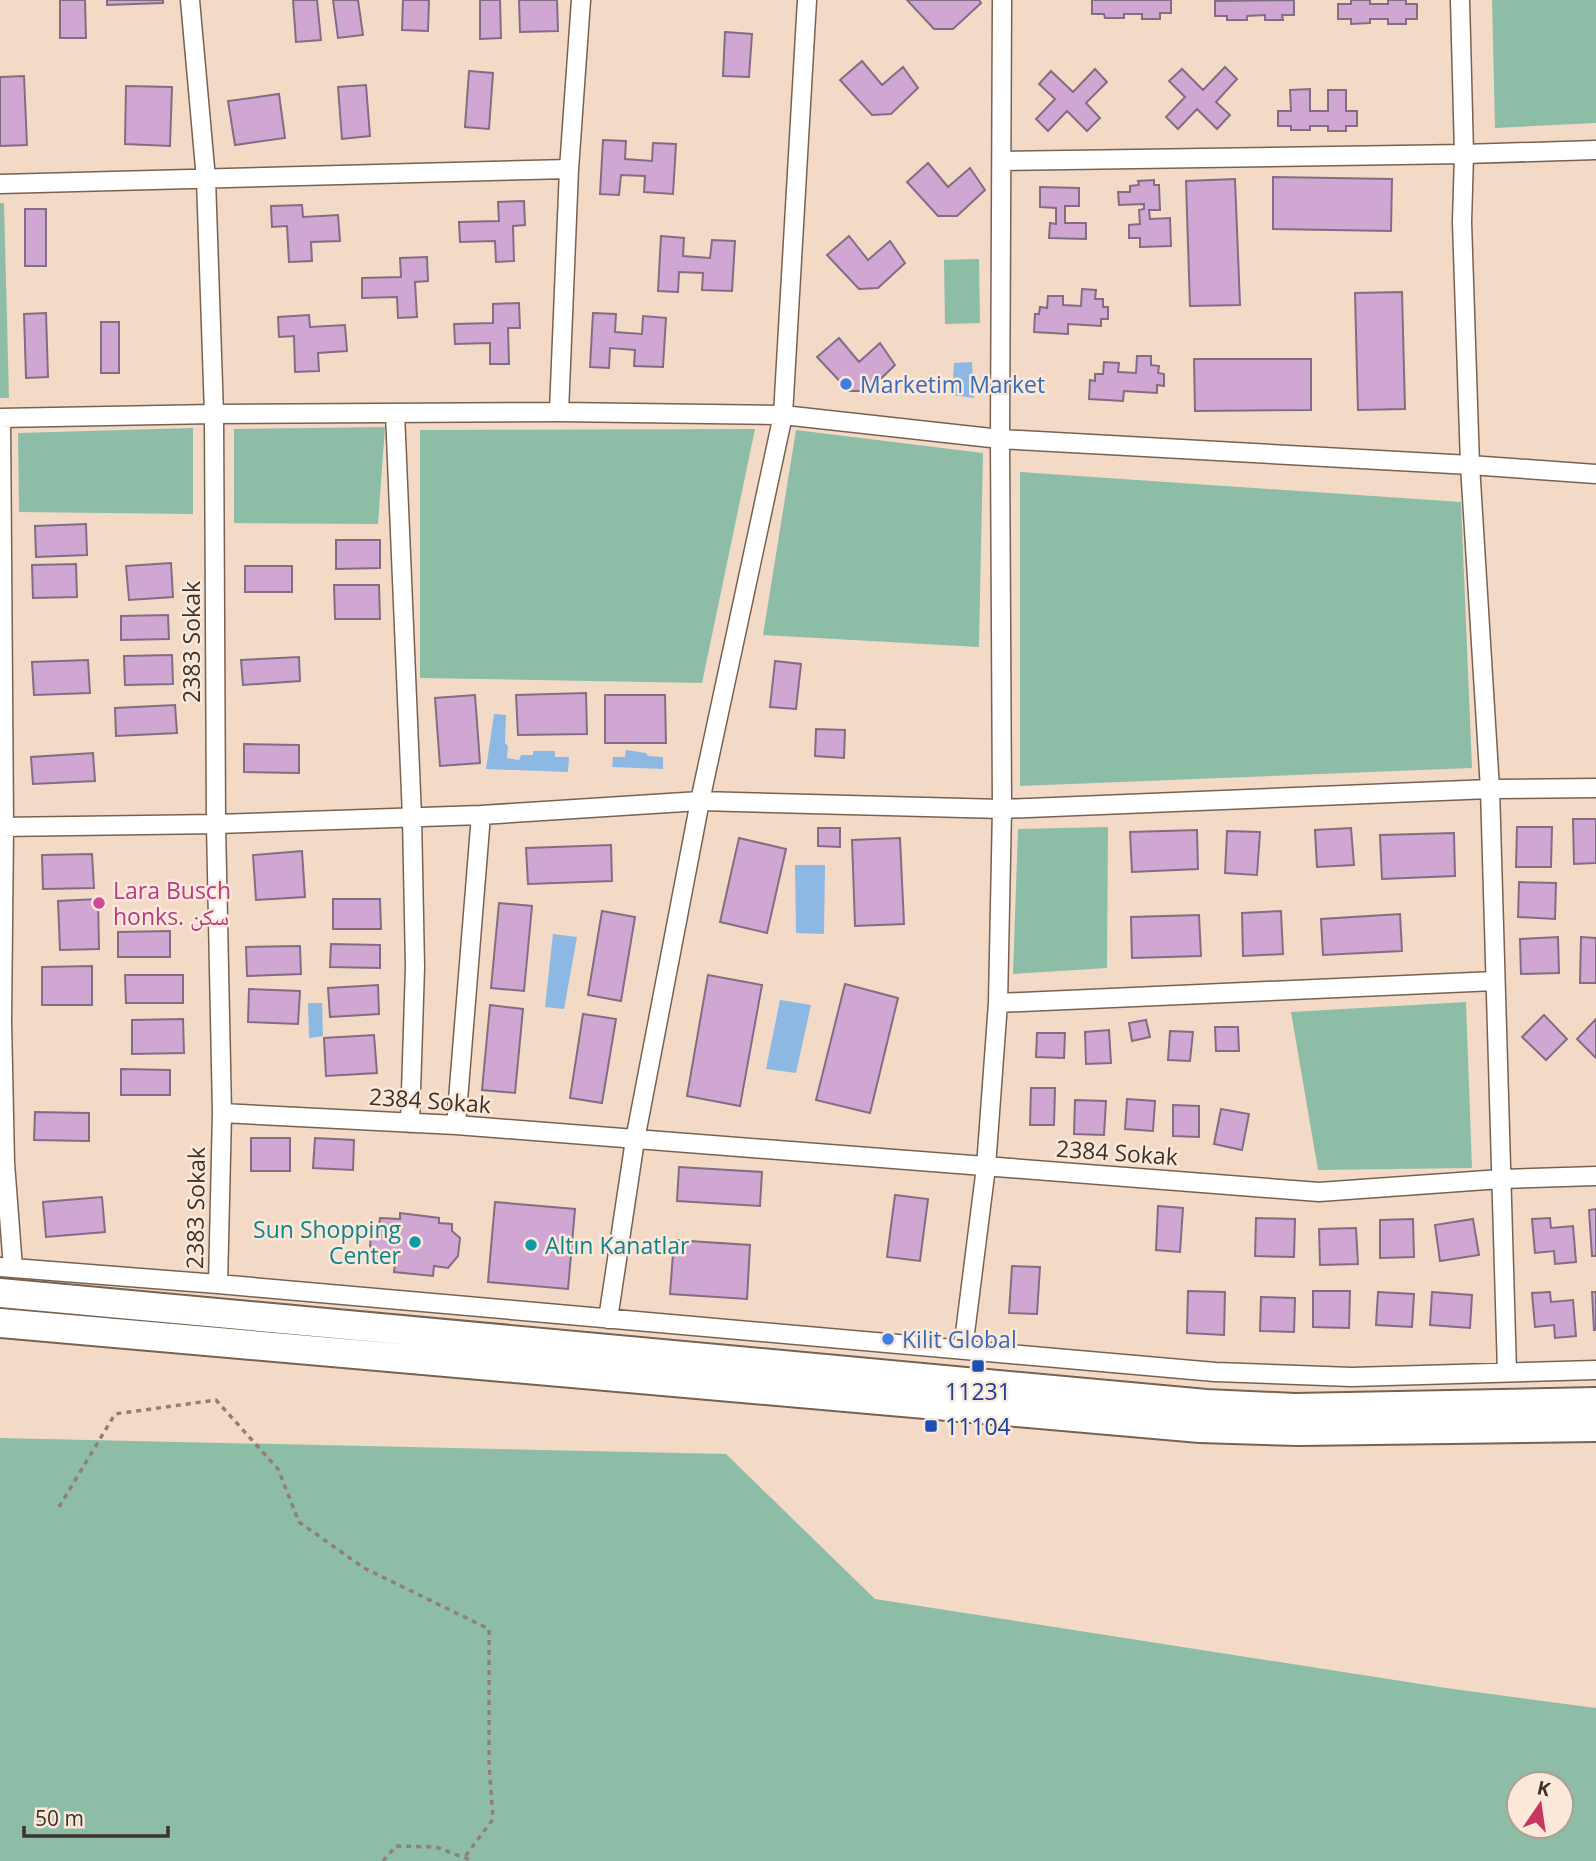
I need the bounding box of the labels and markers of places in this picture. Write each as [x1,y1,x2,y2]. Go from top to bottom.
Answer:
place label: Marketim Market [860,368,1045,400]
marker: Marketim Market [838,376,854,392]
place label: Lara Busch honks. سكن [113,874,231,932]
marker: Lara Busch honks. سكن [91,895,107,911]
place label: Sun Shopping Center [253,1213,402,1271]
place label: Altın Kanatlar [545,1229,690,1261]
marker: Sun Shopping Center [407,1234,423,1250]
marker: Altın Kanatlar [523,1237,539,1253]
place label: Kilit Global [902,1323,1017,1355]
marker: Kilit Global [880,1331,896,1347]
marker: 11231 [970,1358,986,1374]
place label: 11231 [945,1375,1011,1407]
place label: 11104 [945,1410,1011,1442]
marker: 11104 [923,1418,939,1434]

